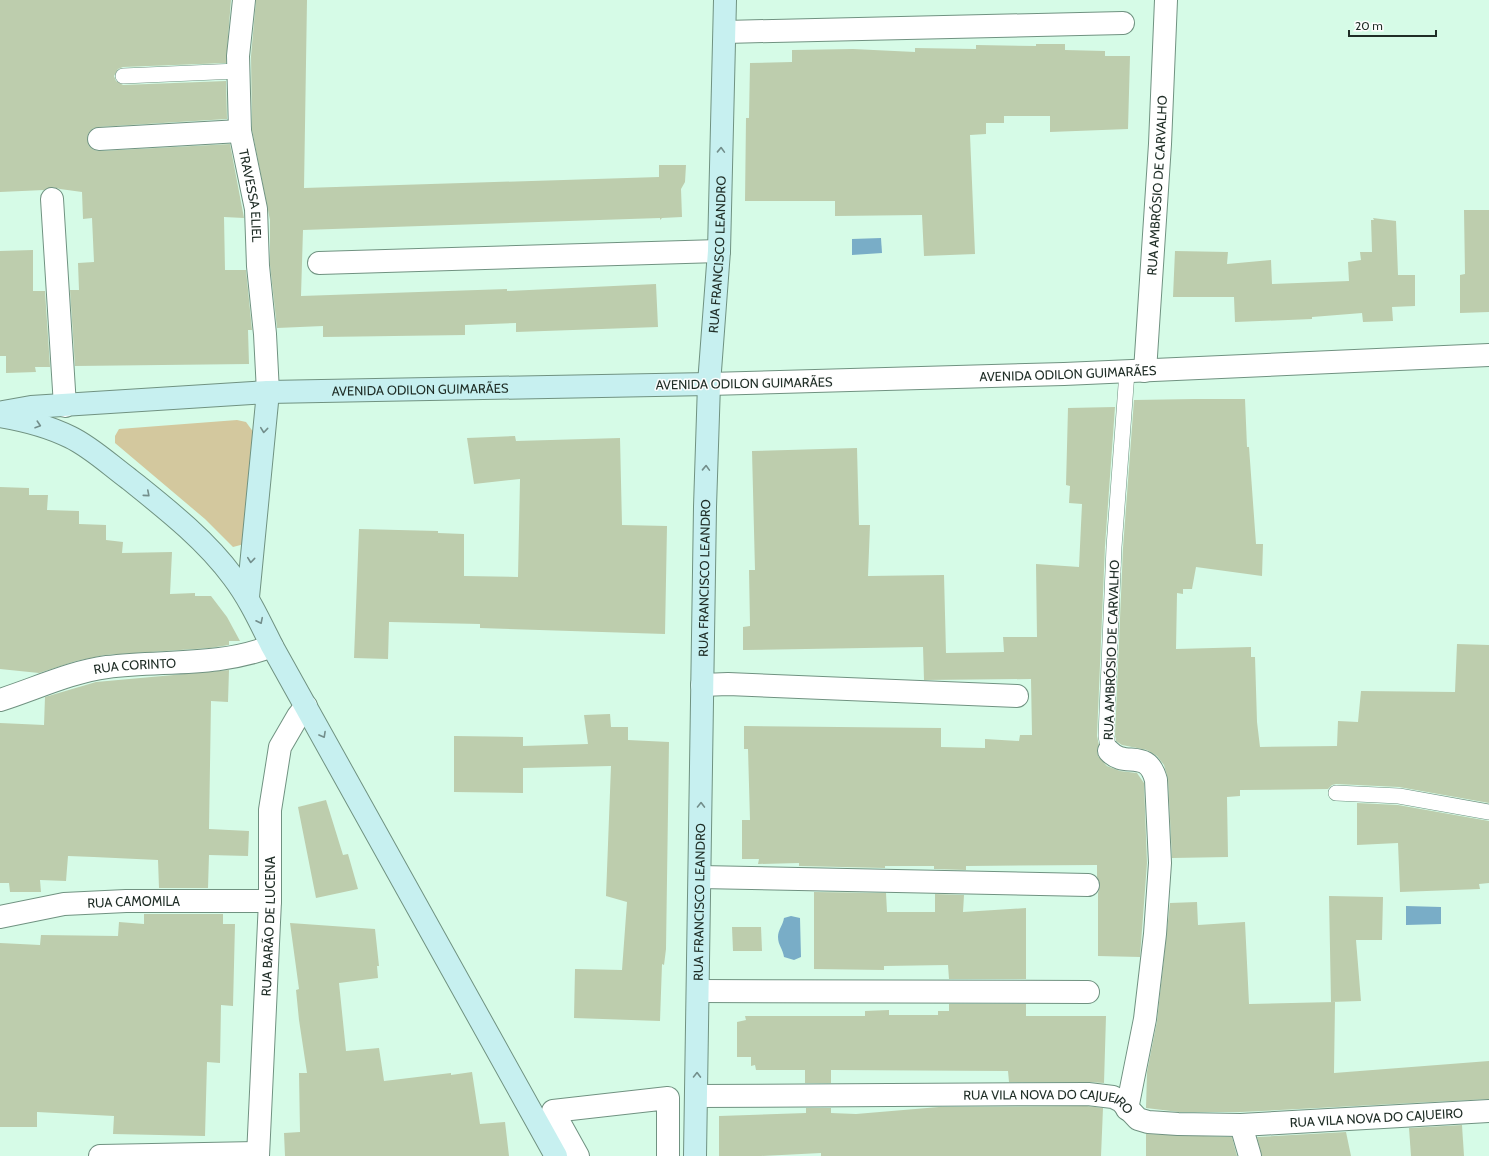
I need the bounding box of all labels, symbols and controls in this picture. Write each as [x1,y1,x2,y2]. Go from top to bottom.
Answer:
scale bar [1349,12,1436,38]
text: 20 m [1355,18,1383,33]
street label: RUA AMBRÓSIO DE CARVALHO [1143,95,1170,276]
one-way arrow [717,147,726,153]
street label: TRAVESSA ELIEL [236,148,265,243]
street label: RUA FRANCISCO LEANDRO [705,175,729,334]
street label: AVENIDA ODILON GUIMARÃES [979,362,1157,384]
street label: AVENIDA ODILON GUIMARÃES [655,373,833,393]
street label: AVENIDA ODILON GUIMARÃES [331,380,509,399]
one-way arrow [34,420,41,429]
one-way arrow [260,427,269,433]
one-way arrow [702,465,711,471]
one-way arrow [142,489,150,496]
street label: RUA FRANCISCO LEANDRO [695,499,713,657]
one-way arrow [247,557,256,563]
street label: RUA AMBRÓSIO DE CARVALHO [1100,560,1122,740]
one-way arrow [255,617,263,625]
street label: RUA CORINTO [92,655,177,677]
one-way arrow [318,731,325,738]
one-way arrow [697,802,705,808]
street label: RUA FRANCISCO LEANDRO [690,823,708,981]
street label: RUA BARÃO DE LUCENA [258,856,278,997]
street label: RUA CAMOMILA [87,893,180,911]
one-way arrow [693,1072,701,1078]
street label: RUA VILA NOVA DO CAJUEIRO [963,1086,1137,1117]
street label: RUA VILA NOVA DO CAJUEIRO [1289,1104,1463,1130]

